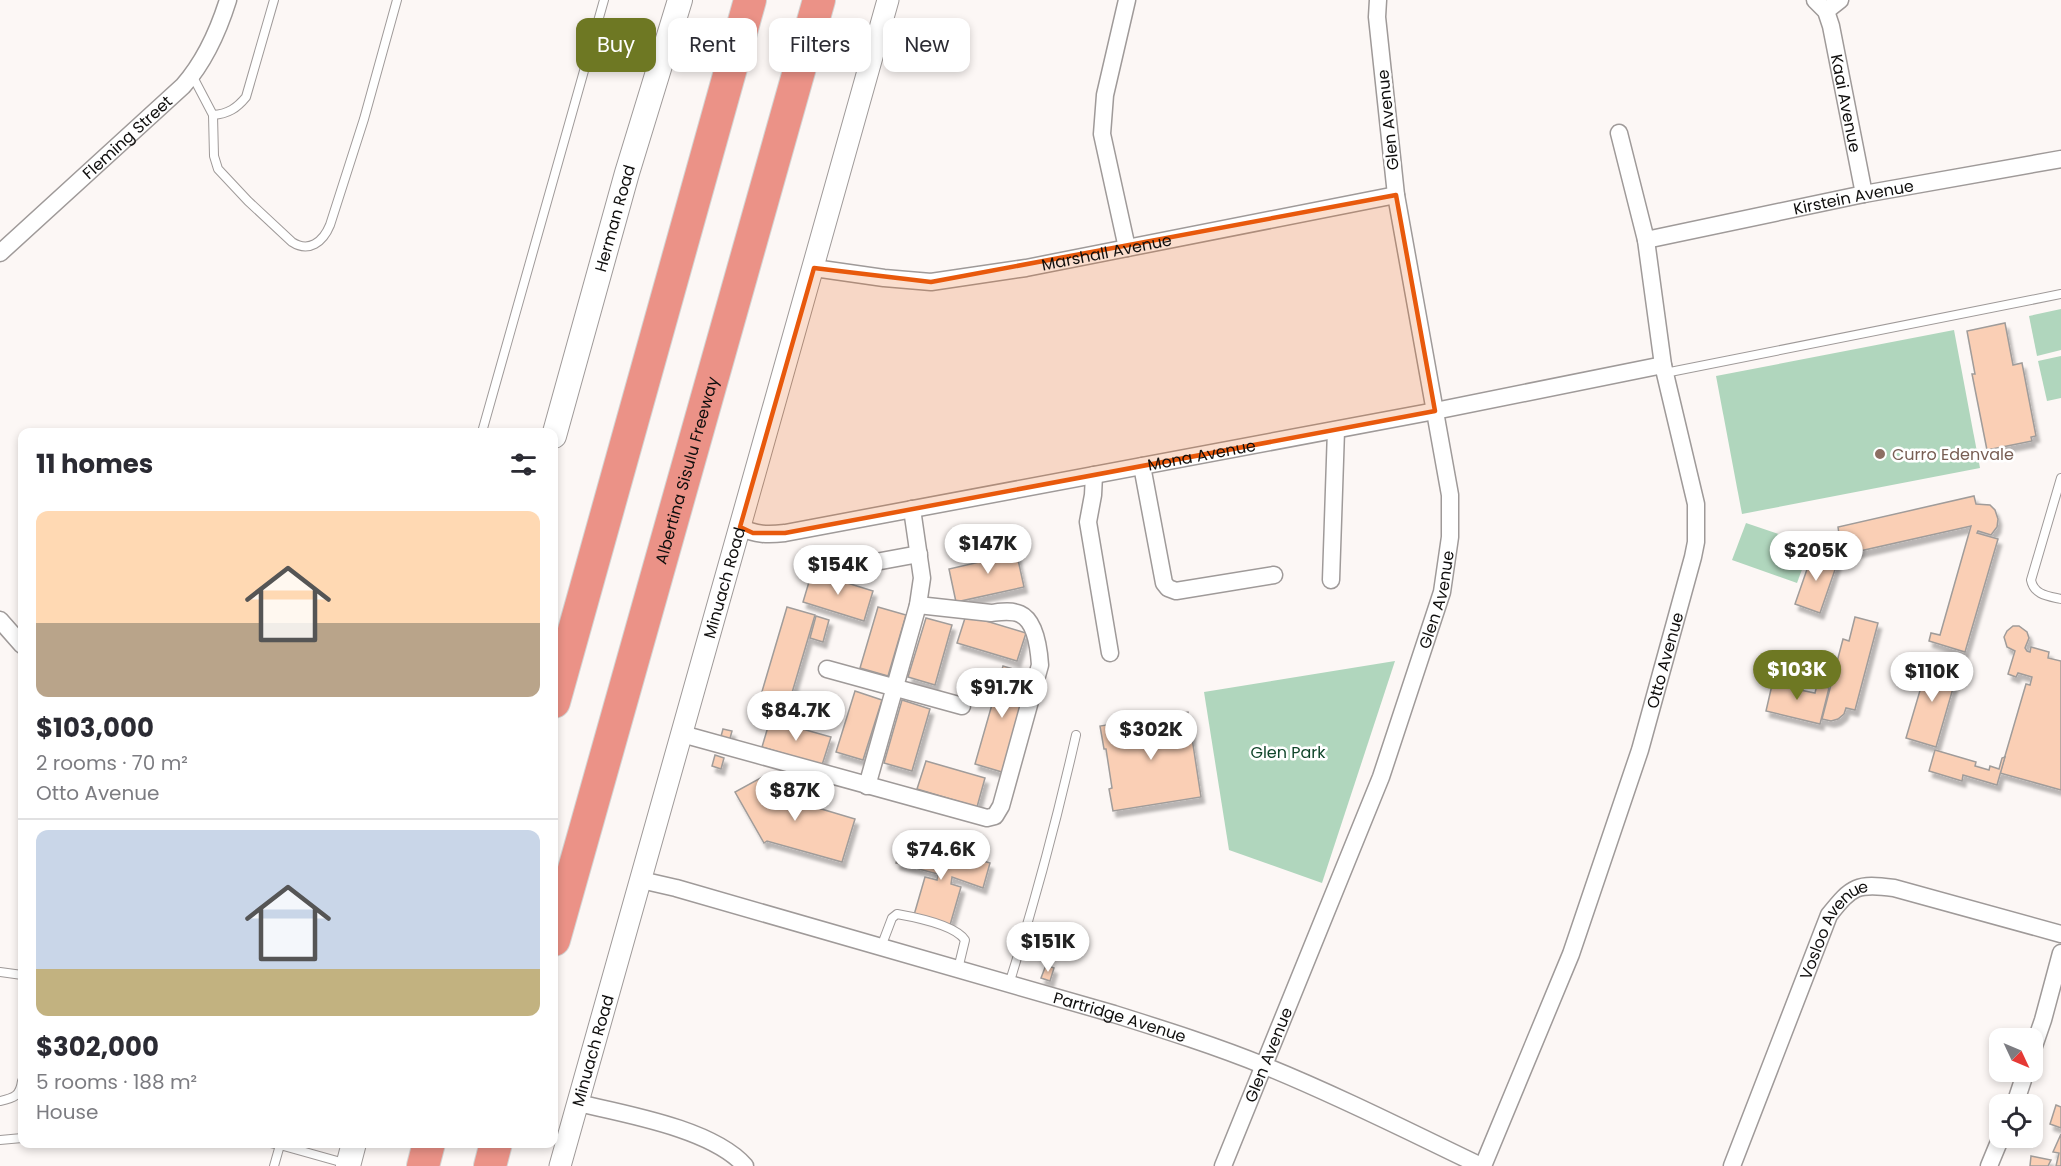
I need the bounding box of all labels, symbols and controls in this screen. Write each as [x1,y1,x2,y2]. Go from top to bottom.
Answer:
chip: Buy [576,18,656,72]
chip: Rent [668,18,757,72]
chip: Filters [769,18,871,72]
chip: New [883,18,970,72]
street label: Kaai Avenue [1825,52,1867,154]
street label: Glen Avenue [1371,69,1405,171]
street label: Fleming Street [77,90,177,184]
street label: Herman Road [589,162,640,275]
street label: Kirstein Avenue [1791,174,1916,220]
street label: Marshall Avenue [1039,228,1174,276]
street label: Albertina Sisulu Freeway [649,374,724,567]
street label: Mona Avenue [1146,433,1258,476]
place label: Curro Edenvale [1892,443,2014,466]
text: 11 homes [36,446,153,482]
marker: Curro Edenvale [1873,447,1887,461]
icon: filters [507,448,540,481]
street label: Minuach Road [697,524,751,641]
pin: $147K [946,524,1030,575]
text: $147K [959,529,1017,557]
pin: $205K [1774,531,1858,582]
text: $205K [1784,536,1848,564]
pin: $154K [796,545,880,596]
street label: Glen Avenue [1413,549,1459,652]
icon: home [234,550,342,658]
text: $154K [807,550,869,578]
street label: Otto Avenue [1640,609,1689,711]
pin: $103K [1755,650,1839,701]
pin: $110K [1890,652,1974,703]
text: $103K [1767,655,1827,683]
text: $110K [1904,657,1960,685]
pin: $91.7K [953,668,1051,719]
text: $91.7K [970,673,1034,701]
pin: $84.7K [747,691,845,742]
text: $84.7K [761,696,831,724]
text: $103,000 [36,710,154,746]
pin: $302K [1109,710,1193,761]
text: $302K [1119,715,1183,743]
park label: Glen Park [1250,741,1326,764]
text: 2 rooms · 70 m² [36,749,188,777]
pin: $87K [759,771,831,822]
text: $87K [770,776,820,804]
text: Otto Avenue [36,779,160,807]
pin: $74.6K [892,830,990,881]
text: $74.6K [906,835,976,863]
icon: home [234,869,342,977]
street label: Vosloo Avenue [1794,875,1870,983]
pin: $151K [1006,922,1090,973]
text: $151K [1020,927,1076,955]
street label: Partridge Avenue [1051,986,1189,1048]
street label: Minuach Road [566,992,619,1109]
street label: Glen Avenue [1239,1004,1298,1106]
north arrow [1989,1028,2043,1082]
map controls [1989,1028,2043,1148]
text: $302,000 [36,1029,159,1065]
text: 5 rooms · 188 m² [36,1068,197,1096]
button: locate [1989,1094,2043,1148]
text: House [36,1098,98,1126]

